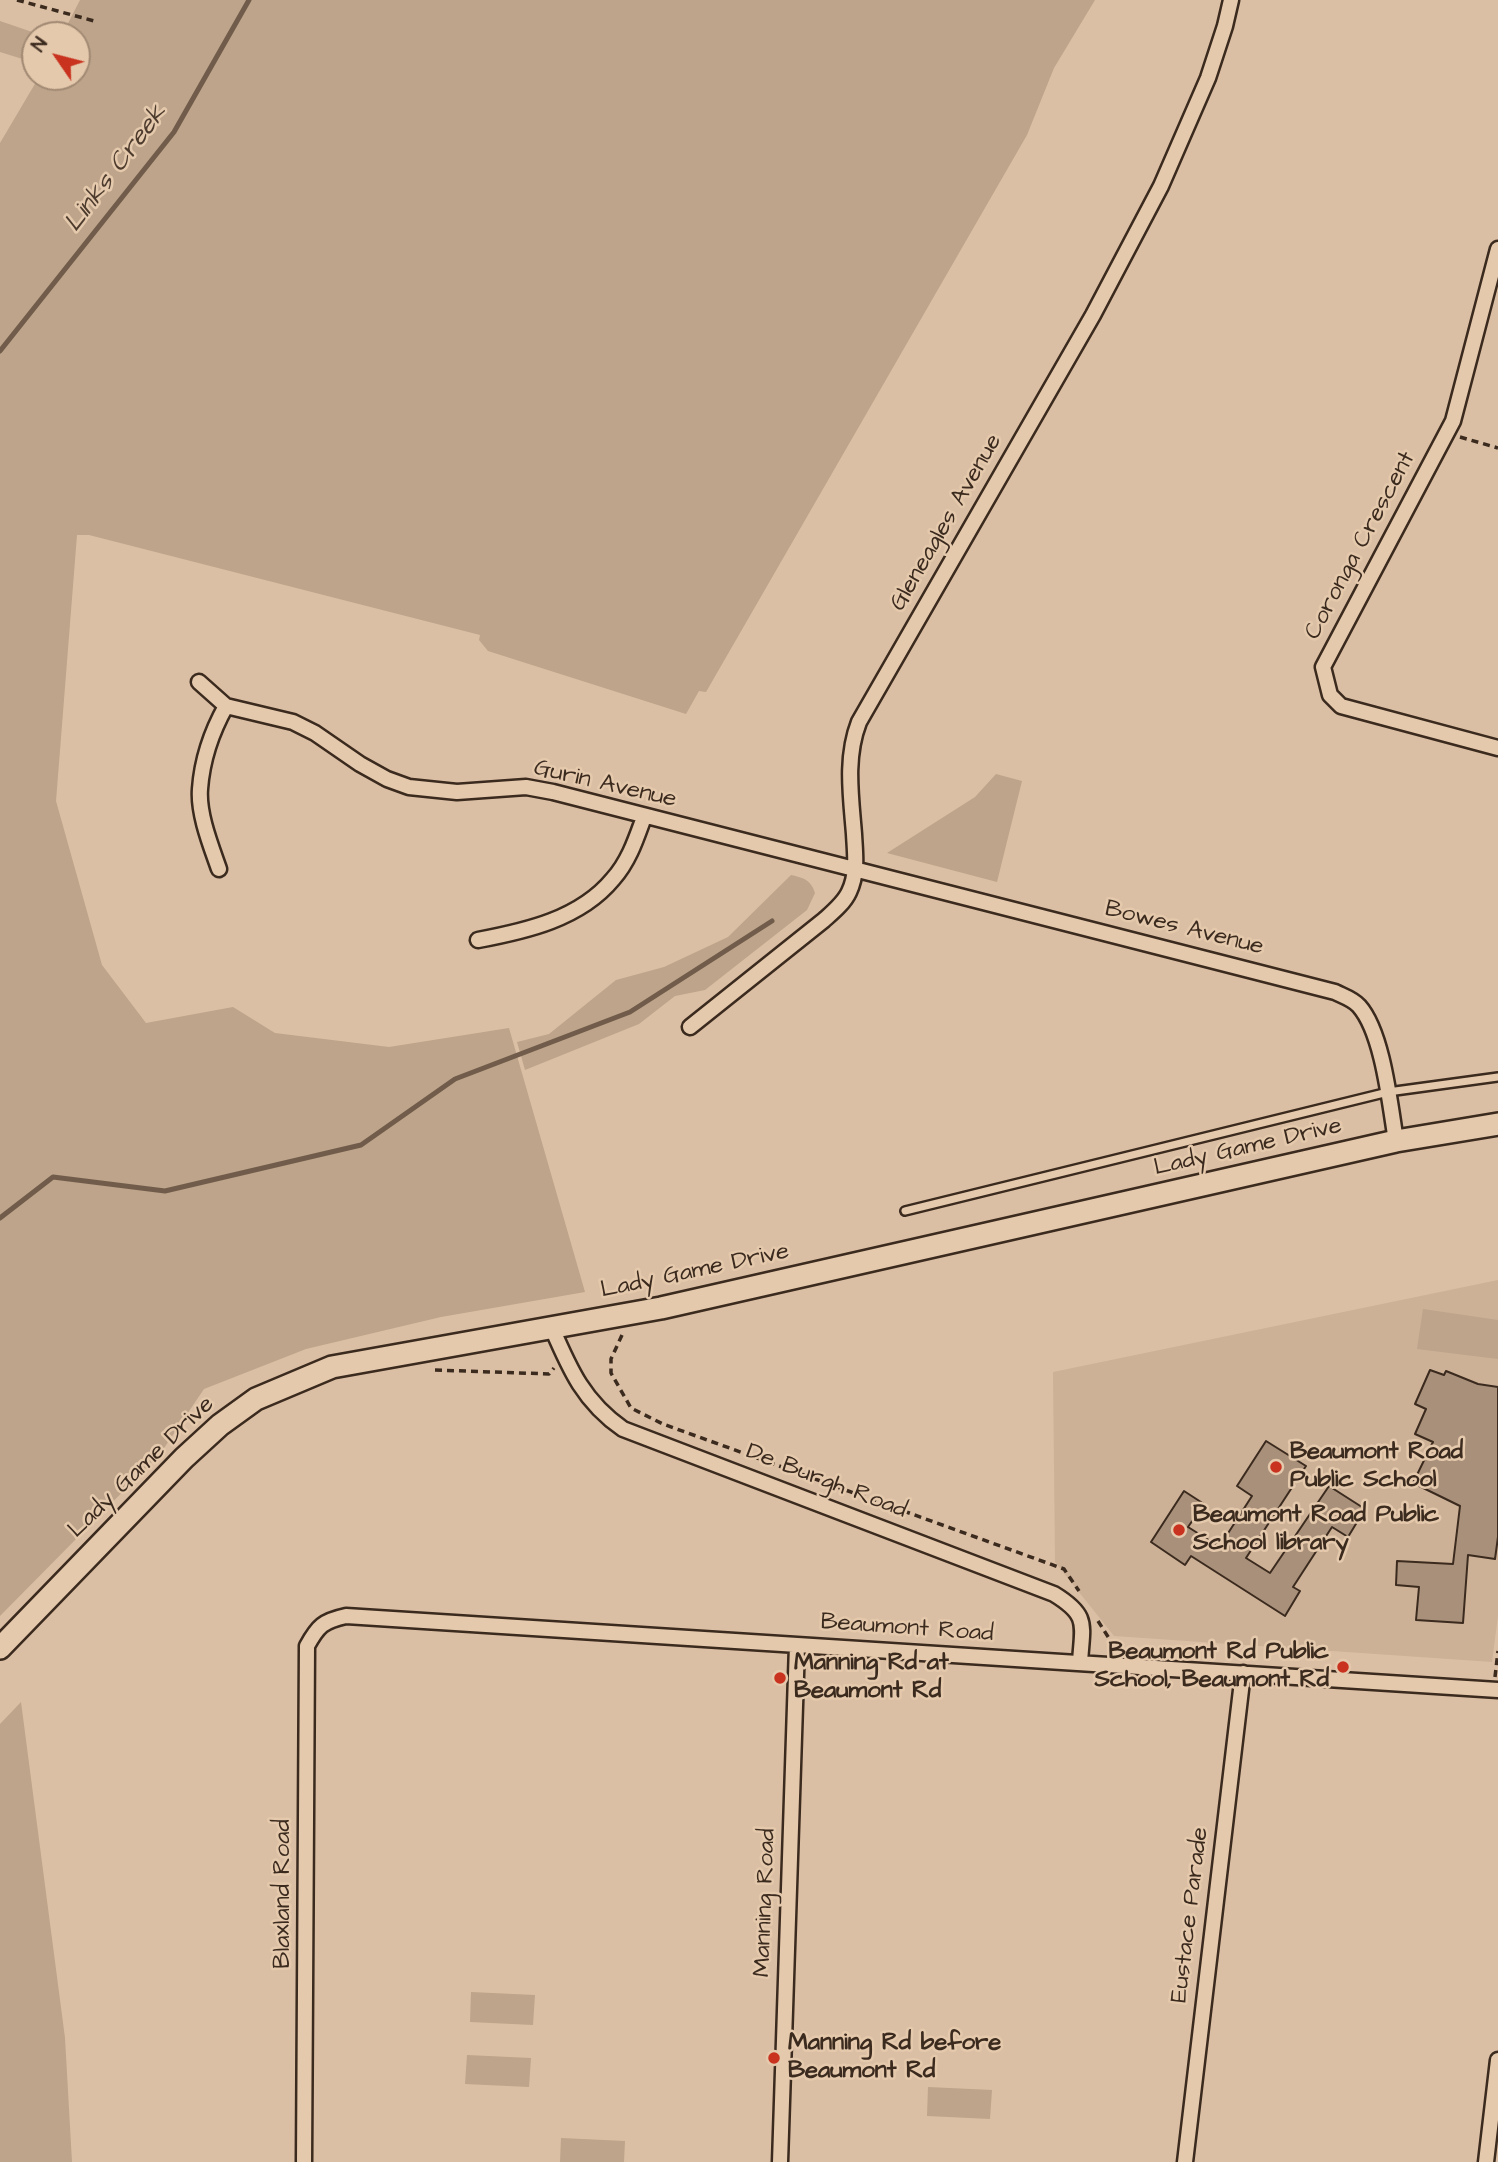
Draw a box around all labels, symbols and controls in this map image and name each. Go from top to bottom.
north arrow [21,21,91,91]
text: N [26,32,54,57]
water label: Links Creek [59,99,175,239]
street label: Gleneagles Avenue [885,429,1009,617]
street label: Coronga Crescent [1299,447,1423,645]
street label: Gurin Avenue [531,755,679,815]
street label: Bowes Avenue [1102,895,1266,963]
street label: Lady Game Drive [1151,1112,1345,1184]
street label: Lady Game Drive [598,1238,792,1306]
street label: Lady Game Drive [63,1391,221,1545]
street label: De Burgh Road [742,1438,910,1526]
place label: Beaumont Road Public School [1290,1439,1463,1495]
marker: Beaumont Road Public School [1268,1459,1284,1475]
place label: Beaumont Road Public School library [1193,1502,1439,1558]
marker: Beaumont Road Public School library [1171,1522,1187,1538]
street label: Beaumont Road [820,1609,994,1649]
place label: Beaumont Rd Public School, Beaumont Rd [1095,1639,1329,1695]
place label: Manning Rd at Beaumont Rd [794,1650,949,1706]
marker: Beaumont Rd Public School, Beaumont Rd [1335,1659,1351,1675]
marker: Manning Rd at Beaumont Rd [772,1670,788,1686]
street label: Blaxland Road [270,1819,298,1969]
street label: Eustace Parade [1166,1826,1216,2004]
street label: Manning Road [749,1828,783,1978]
place label: Manning Rd before Beaumont Rd [788,2030,1001,2086]
marker: Manning Rd before Beaumont Rd [766,2050,782,2066]

